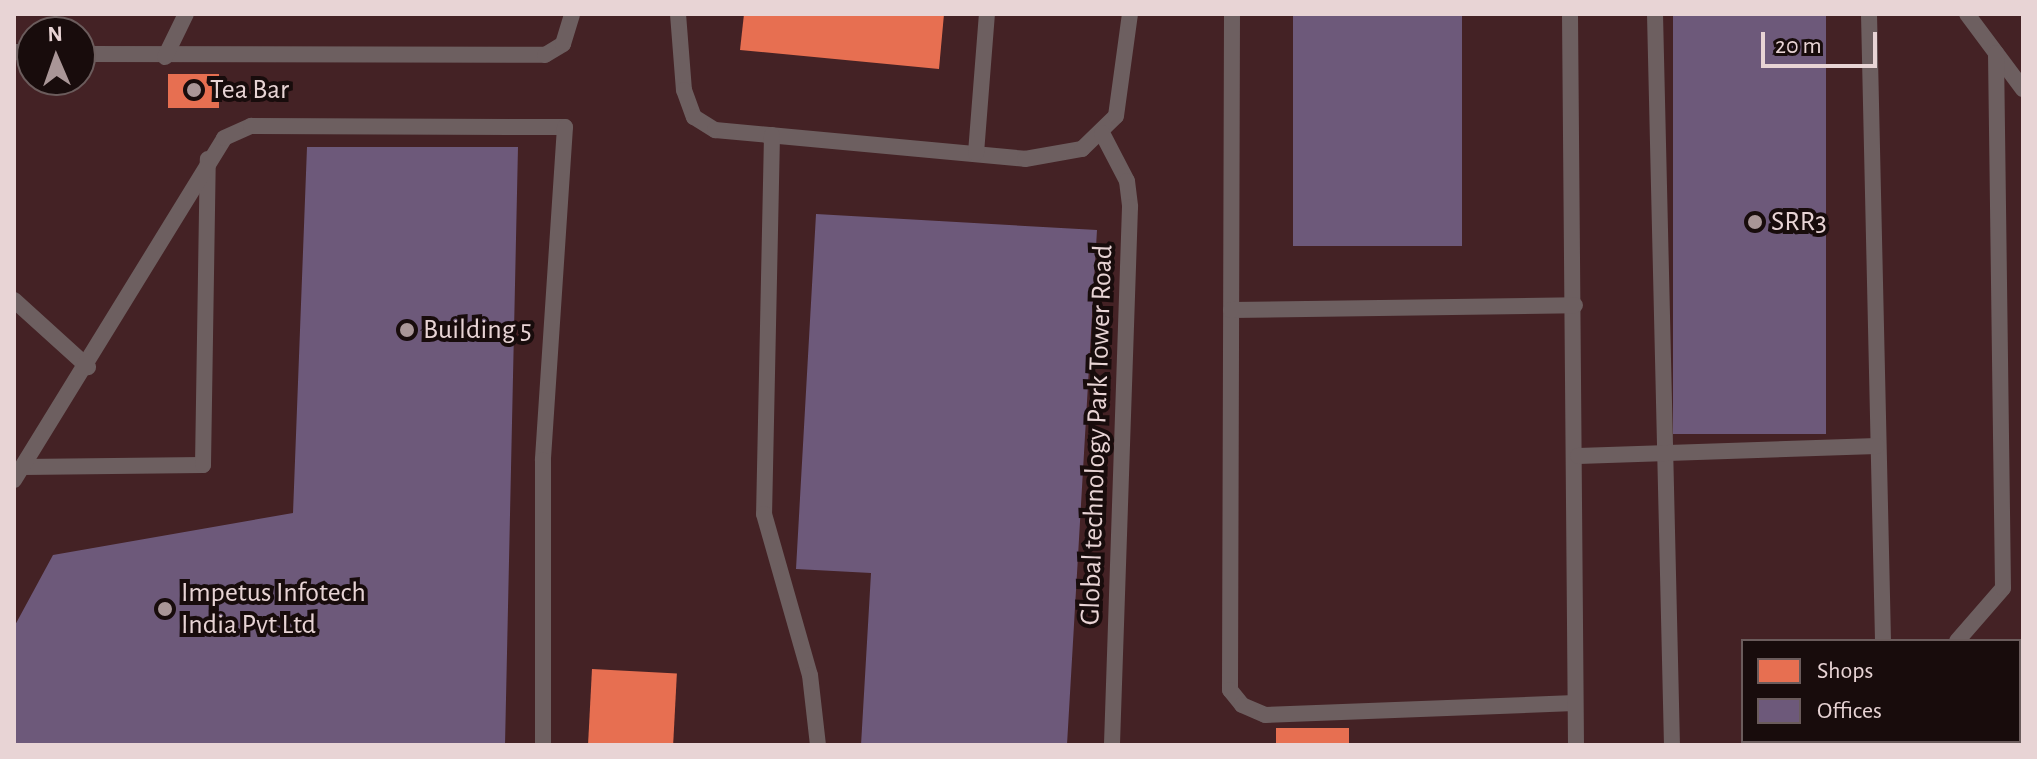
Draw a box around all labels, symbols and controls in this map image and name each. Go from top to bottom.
north arrow [16,16,96,96]
scale bar [1765,16,1881,66]
text: N [47,23,63,45]
text: 20 m [1775,34,1822,58]
place label: Tea Bar [210,73,289,107]
marker: Tea Bar [185,81,203,99]
place label: SRR3 [1771,205,1827,239]
marker: SRR3 [1746,213,1764,231]
street label: Global technology Park Tower Road [1074,244,1120,626]
place label: Building 5 [423,313,532,347]
marker: Building 5 [398,321,416,339]
place label: Impetus Infotech India Pvt Ltd [181,576,366,642]
marker: Impetus Infotech India Pvt Ltd [156,600,174,618]
legend [1741,639,2021,743]
text: Shops [1817,659,1873,683]
text: Offices [1817,699,1882,723]

